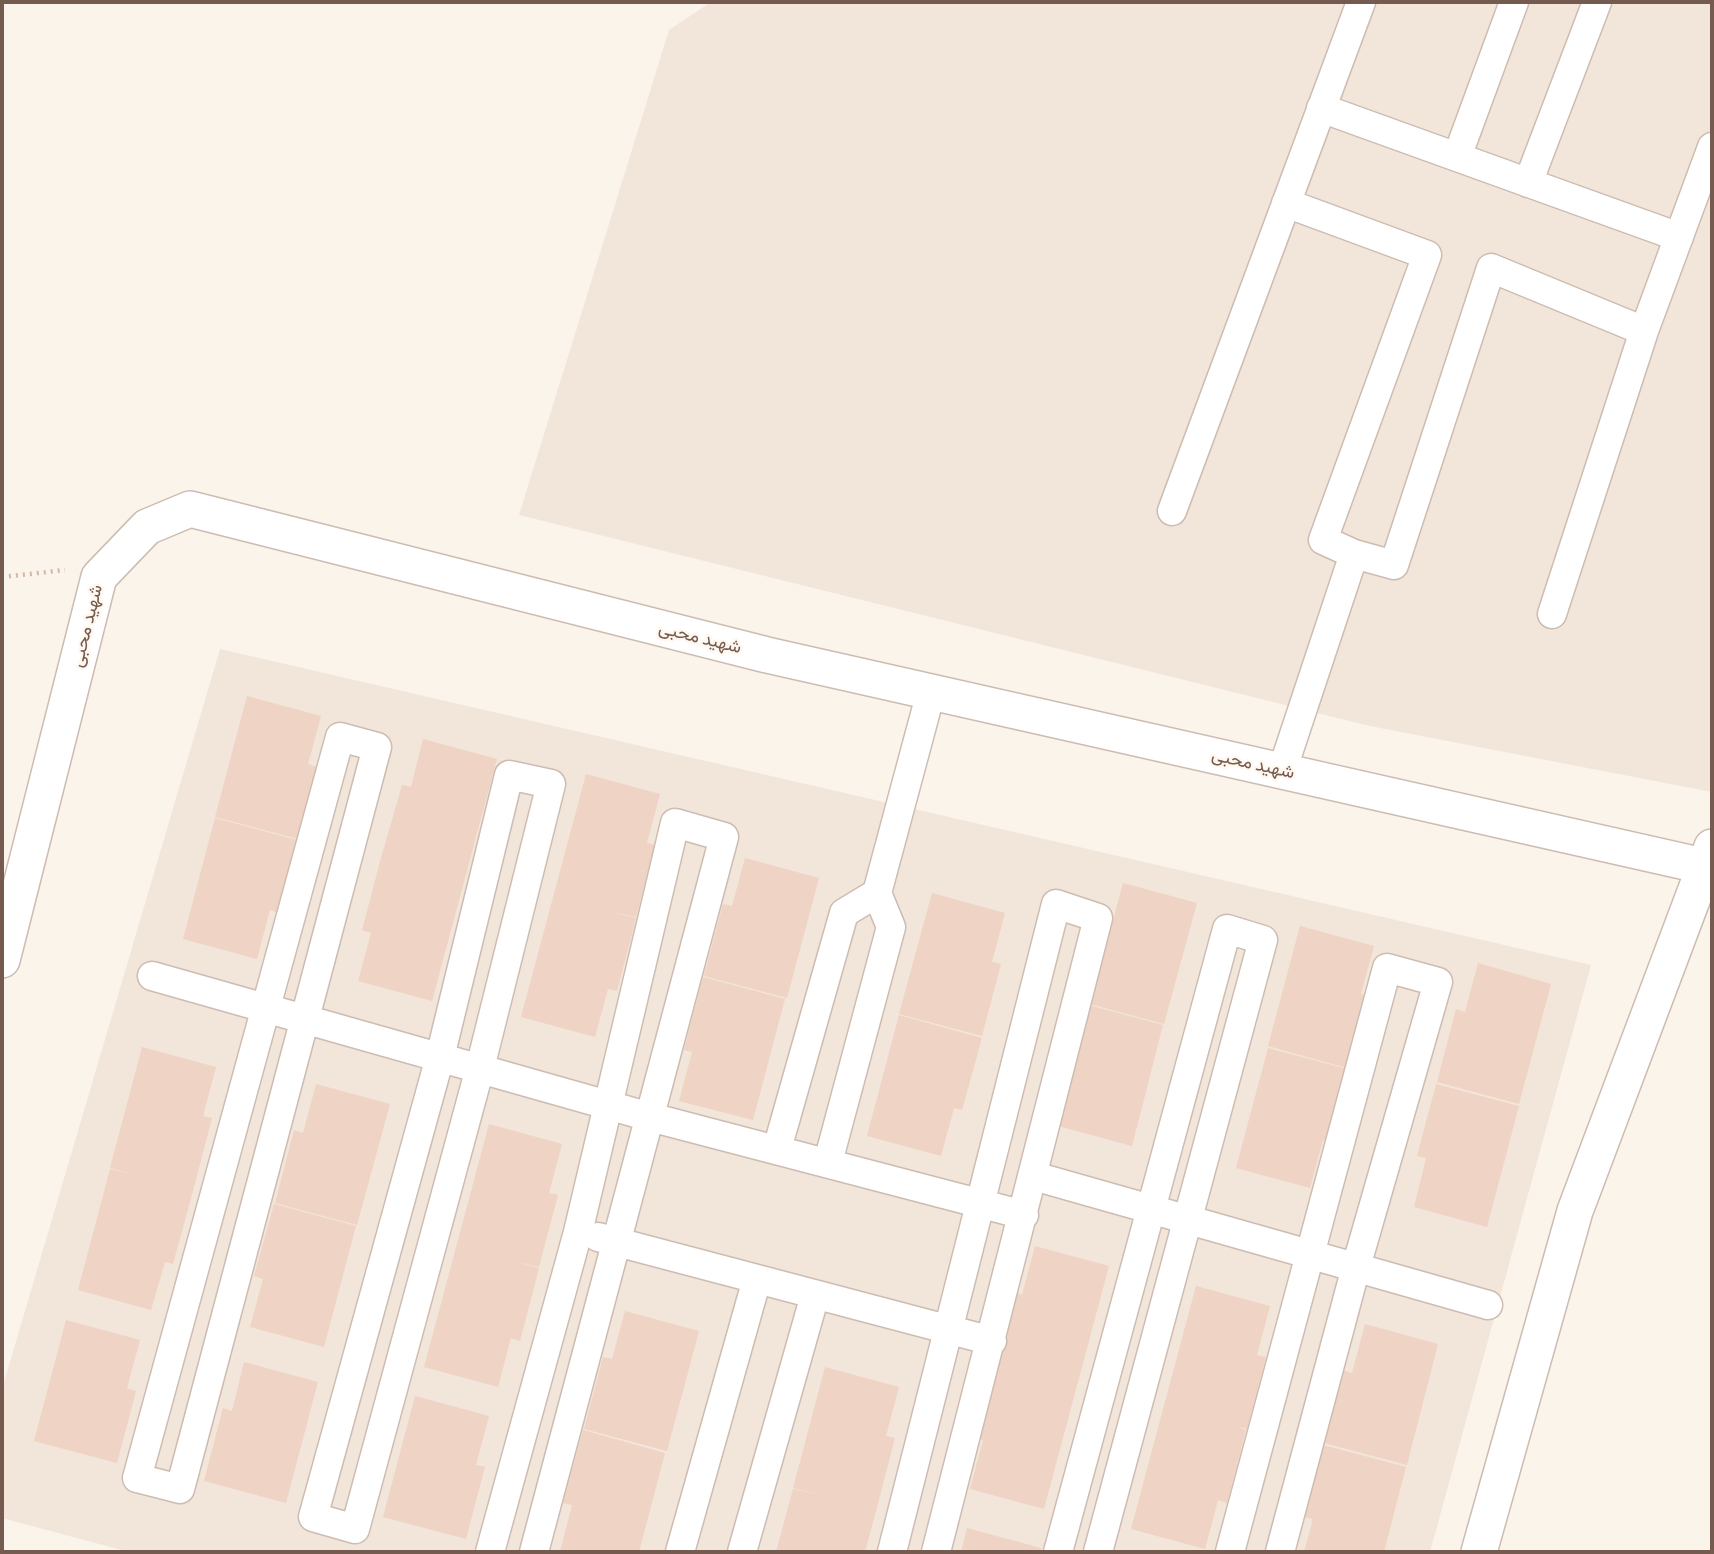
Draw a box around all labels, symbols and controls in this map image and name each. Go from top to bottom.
street label: شهید محبی [66,582,108,670]
street label: شهید محبی [656,617,744,659]
street label: شهید محبی [1209,744,1297,784]

